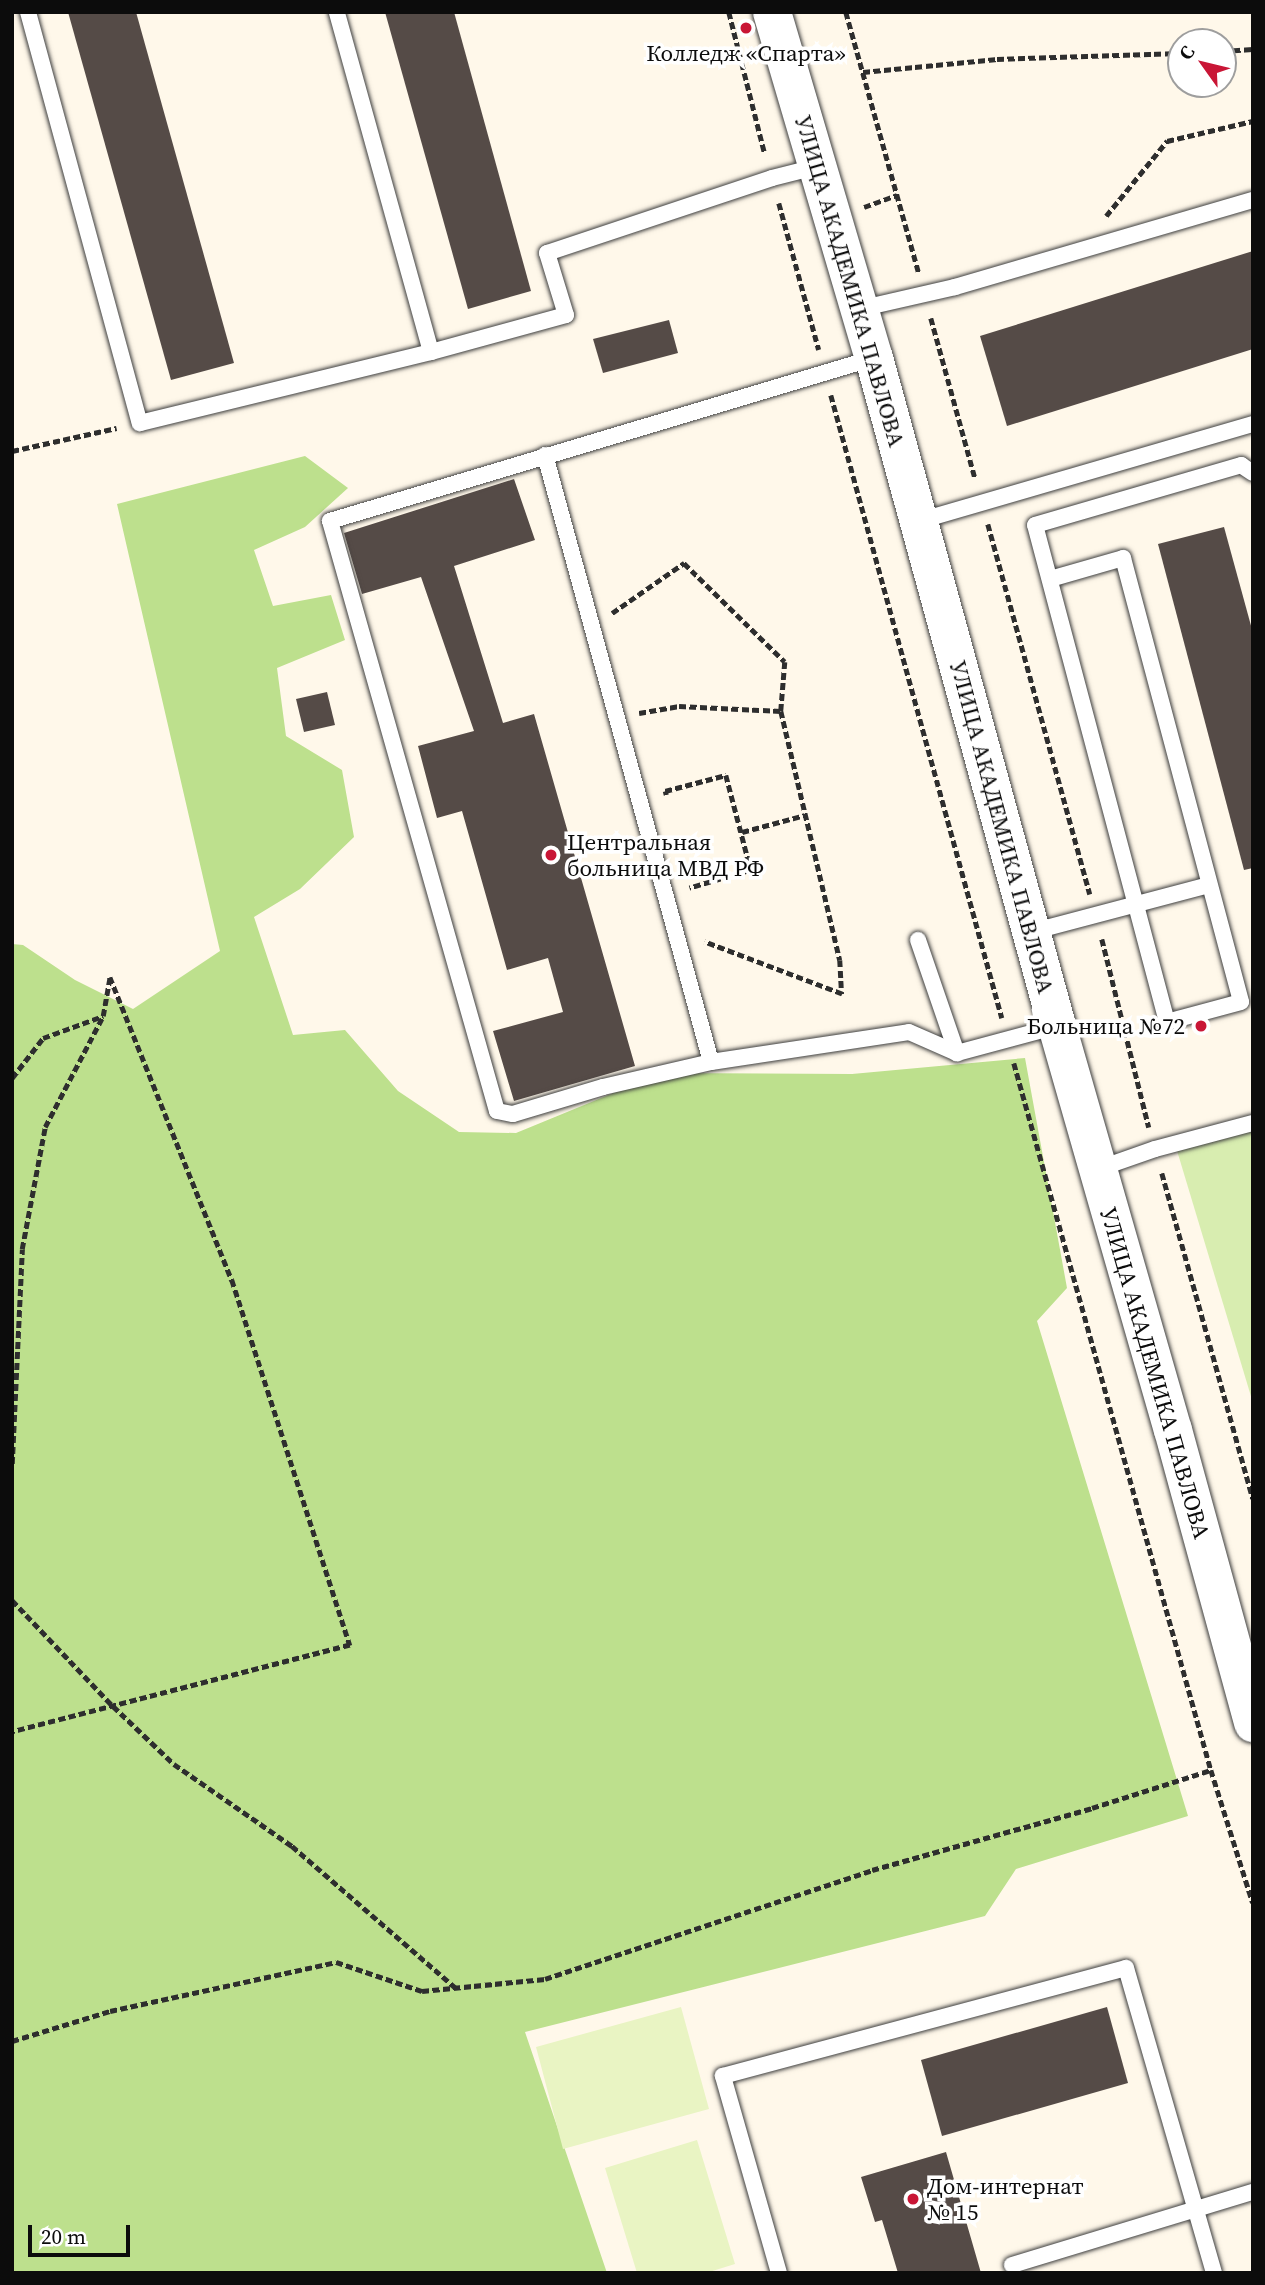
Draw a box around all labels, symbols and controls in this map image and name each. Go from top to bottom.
marker: Колледж «Спарта» [738,20,754,36]
north arrow [1167,28,1237,98]
place label: Колледж «Спарта» [646,39,846,67]
text: С [1172,40,1200,65]
street label: УЛИЦА АКАДЕМИКА ПАВЛОВА [789,112,911,450]
street label: УЛИЦА АКАДЕМИКА ПАВЛОВА [944,658,1060,996]
place label: Центральная больница МВД РФ [567,828,764,882]
marker: Центральная больница МВД РФ [541,845,561,865]
place label: Больница №72 [1027,1012,1185,1040]
marker: Больница №72 [1191,1016,1211,1036]
street label: УЛИЦА АКАДЕМИКА ПАВЛОВА [1094,1204,1216,1542]
place label: Дом-интернат № 15 [927,2172,1084,2226]
marker: Дом-интернат № 15 [905,2191,921,2207]
scale bar [32,2212,133,2256]
text: 20 m [41,2222,86,2251]

